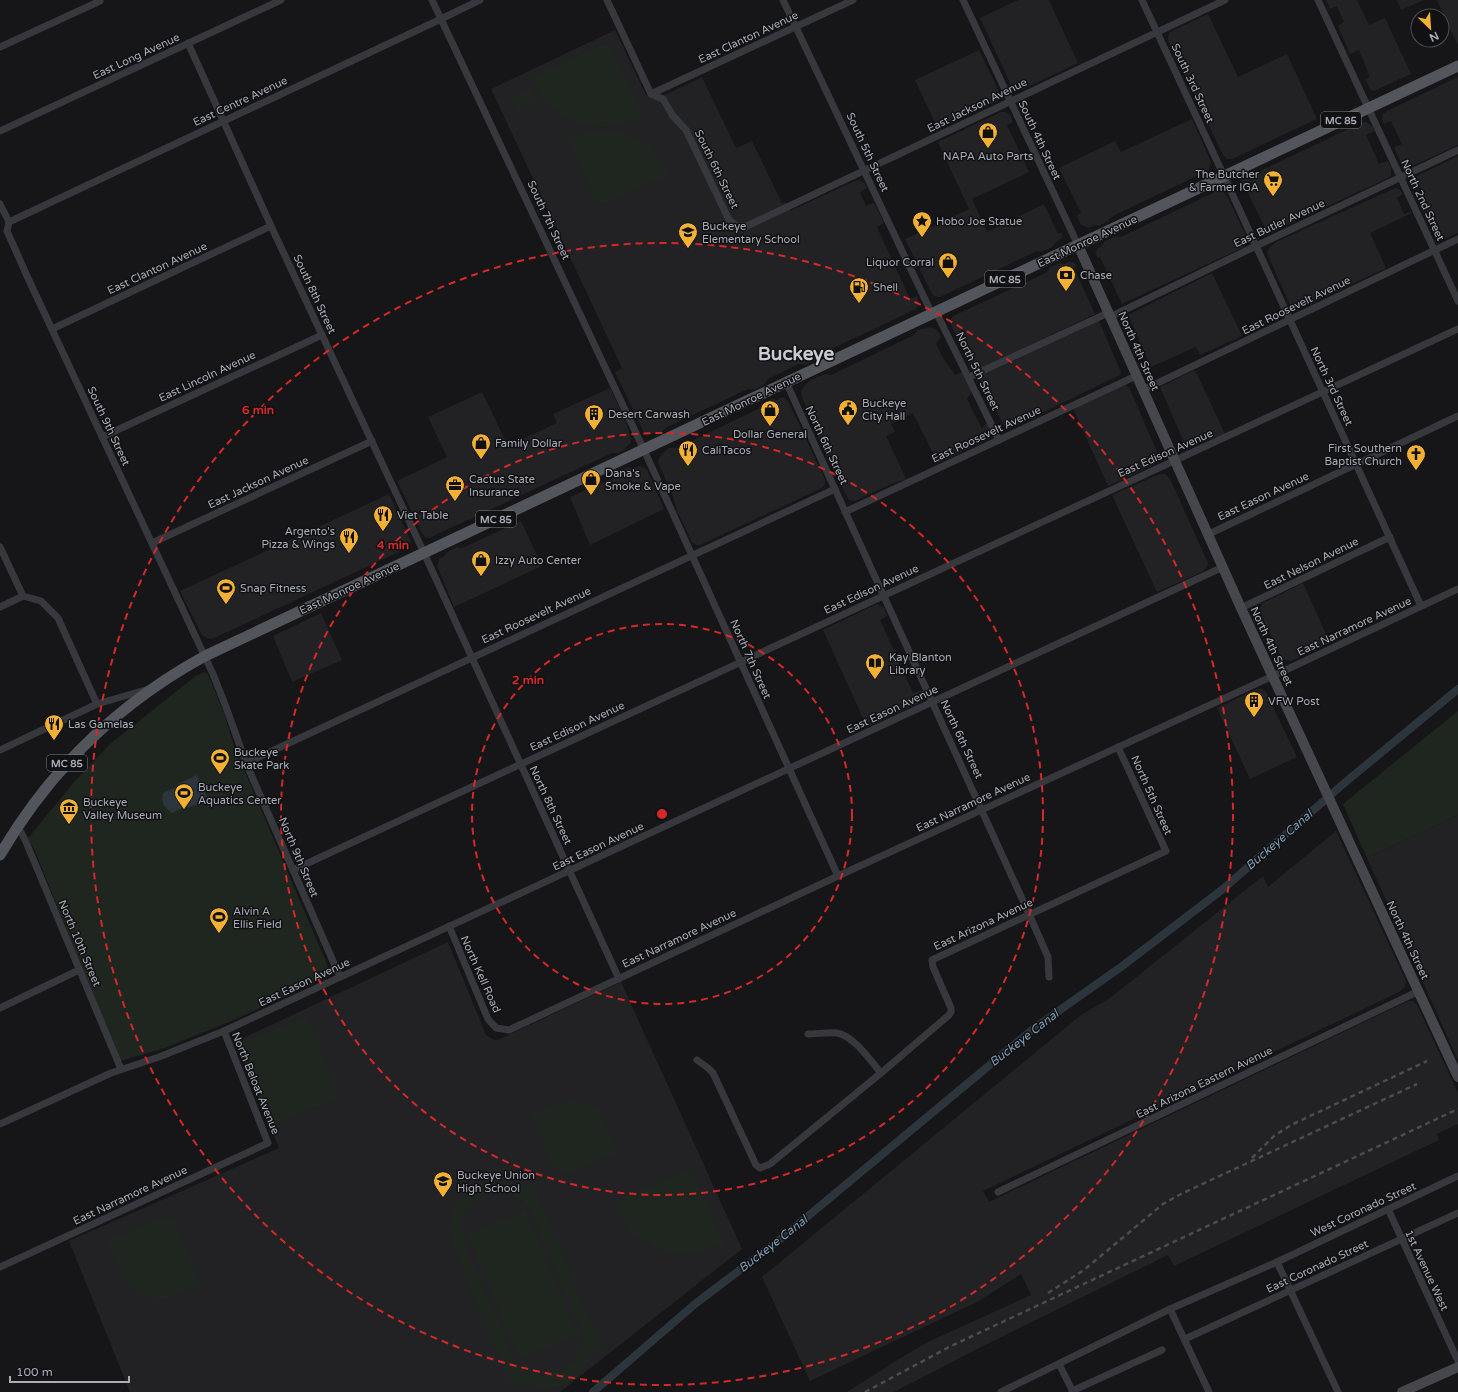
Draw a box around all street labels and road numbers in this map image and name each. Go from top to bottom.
street label: East Clanton Avenue [696,9,800,66]
street label: East Long Avenue [91,31,182,82]
street label: South 3rd Street [1168,41,1217,125]
street label: East Centre Avenue [191,74,289,129]
street label: East Jackson Avenue [925,76,1029,135]
street label: South 4th Street [1015,98,1064,182]
street label: South 5th Street [843,110,892,194]
road number: MC 85 [1321,112,1361,128]
street label: South 6th Street [692,128,741,211]
street label: North 2nd Street [1398,158,1447,243]
street label: South 7th Street [524,178,573,262]
street label: East Butler Avenue [1231,197,1327,250]
street label: East Monroe Avenue [1035,213,1139,270]
street label: East Clanton Avenue [105,240,209,297]
street label: South 8th Street [290,252,339,336]
road number: MC 85 [985,271,1025,287]
street label: East Roosevelt Avenue [1240,273,1353,337]
street label: North 4th Street [1115,310,1162,393]
street label: North 5th Street [953,330,1002,412]
street label: North 3rd Street [1308,345,1356,428]
street label: East Lincoln Avenue [157,348,258,405]
street label: East Monroe Avenue [700,370,803,429]
street label: South 9th Street [84,384,133,468]
street label: East Roosevelt Avenue [929,403,1043,466]
street label: North 6th Street [803,404,850,487]
street label: East Edison Avenue [1116,427,1215,480]
street label: East Jackson Avenue [206,453,311,511]
street label: East Eason Avenue [1215,470,1311,523]
road number: MC 85 [476,511,516,527]
street label: East Nelson Avenue [1262,535,1361,592]
street label: East Monroe Avenue [297,560,401,617]
street label: East Edison Avenue [822,562,921,617]
street label: East Roosevelt Avenue [479,584,593,647]
street label: East Narramore Avenue [1295,594,1413,659]
street label: North 4th Street [1248,605,1295,688]
street label: North 7th Street [727,618,774,701]
street label: East Eason Avenue [844,683,940,736]
street label: North 6th Street [938,698,985,781]
street label: East Edison Avenue [528,699,627,754]
street label: North 5th Street [1128,754,1175,837]
road number: MC 85 [47,755,87,771]
street label: North 8th Street [527,764,574,847]
street label: East Narramore Avenue [914,770,1032,835]
street label: North 9th Street [276,815,321,899]
street label: East Eason Avenue [550,820,646,873]
street label: East Arizona Avenue [932,896,1035,953]
street label: North 10th Street [56,898,104,988]
street label: North 4th Street [1384,899,1431,982]
street label: East Narramore Avenue [620,906,738,971]
street label: North Kell Road [458,934,503,1015]
street label: East Eason Avenue [256,956,352,1009]
street label: North Beloat Avenue [229,1030,282,1136]
street label: East Arizona Eastern Avenue [1134,1044,1275,1121]
street label: East Narramore Avenue [71,1163,189,1228]
street label: West Coronado Street [1308,1179,1418,1240]
street label: 1st Avenue West [1402,1228,1451,1313]
street label: East Coronado Street [1264,1237,1370,1296]

